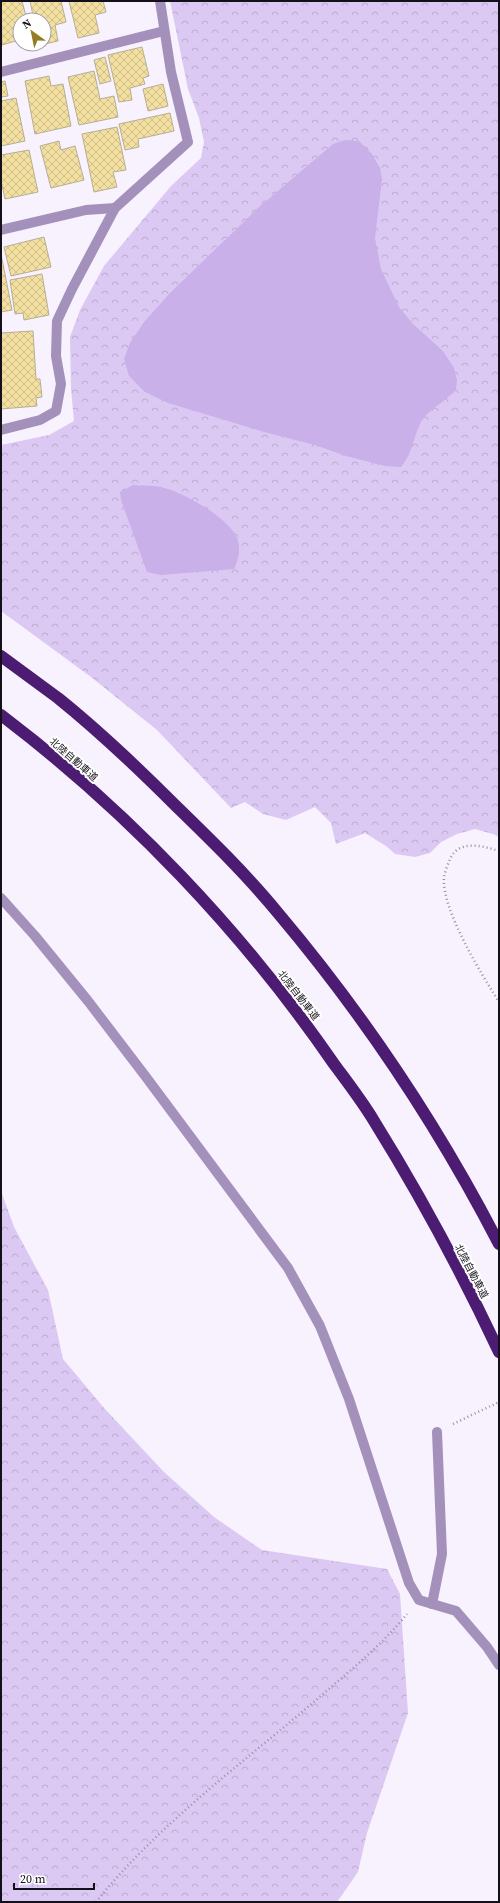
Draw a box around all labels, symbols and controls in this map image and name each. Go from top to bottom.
north arrow [12,12,52,52]
text: N [19,16,34,33]
street label: 北陸自動車道 [47,735,101,784]
street label: 北陸自動車道 [275,968,322,1023]
street label: 北陸自動車道 [452,1242,491,1301]
scale bar [14,1865,94,1891]
text: 20 m [20,1871,46,1887]

